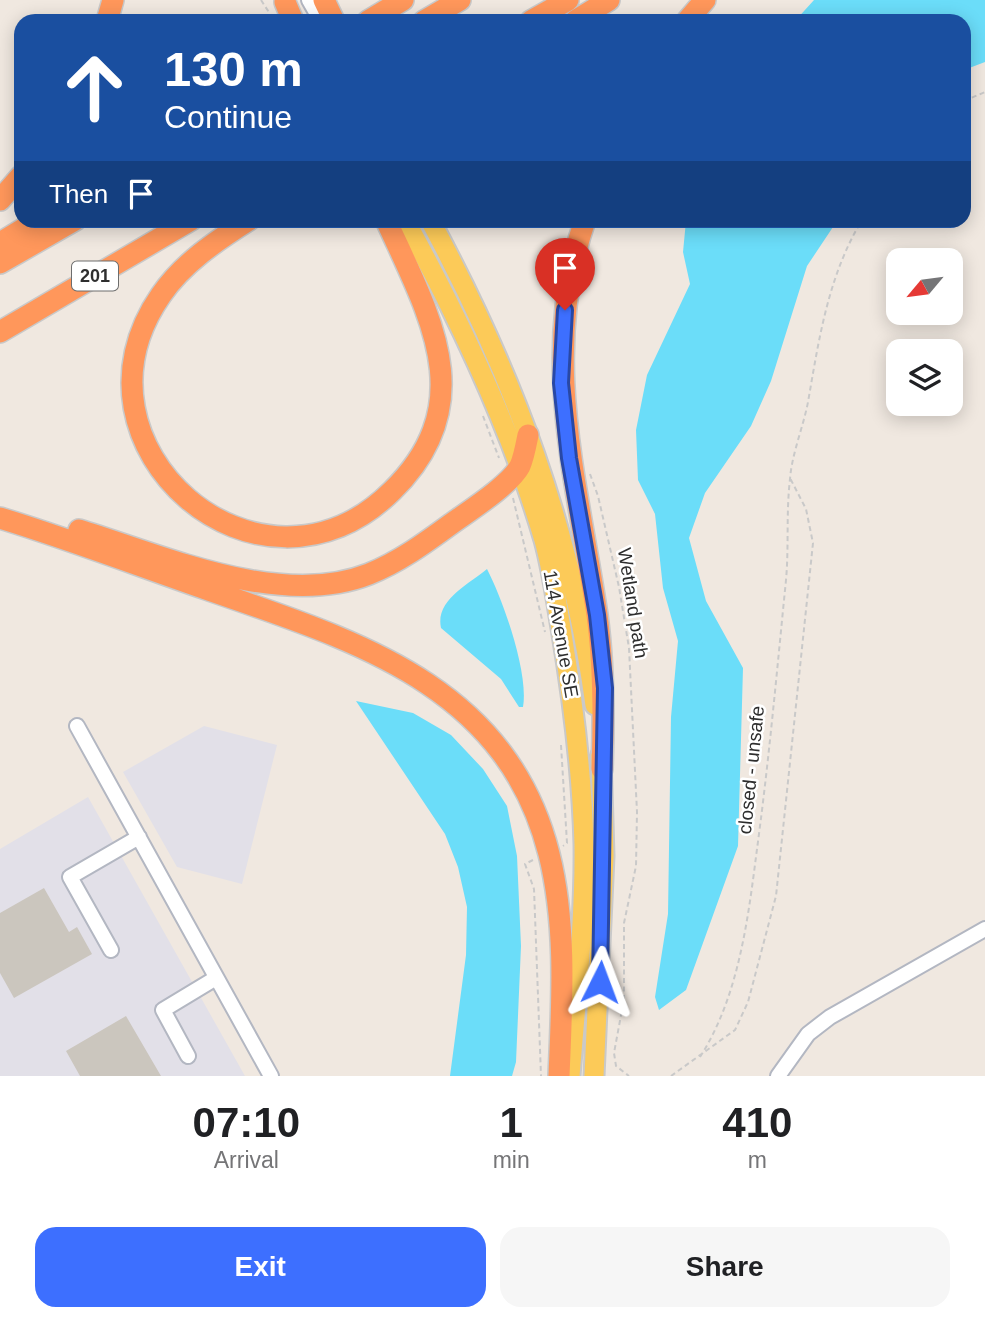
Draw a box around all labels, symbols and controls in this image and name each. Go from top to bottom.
icon: ahead [49,42,140,133]
text: 130 m [164,42,303,96]
text: Continue [164,99,292,135]
icon: arrive [122,175,160,213]
text: Then [49,179,108,209]
pin [535,238,595,310]
north arrow [886,248,962,326]
map controls [886,248,963,416]
icon: arrive [546,249,584,287]
road number: 201 [72,262,118,290]
button: layers [886,339,963,416]
street label: Wetland path [614,546,652,660]
street label: 114 Avenue SE [539,569,583,699]
street label: closed - unsafe [734,705,768,835]
position arrow [563,945,637,1019]
text: 07:10 [193,1099,300,1146]
text: 1 [499,1099,523,1146]
text: 410 [722,1099,792,1146]
text: Arrival [214,1147,279,1173]
text: min [493,1147,530,1173]
text: m [748,1147,767,1173]
button: Exit [35,1227,486,1307]
button: Share [500,1227,950,1307]

